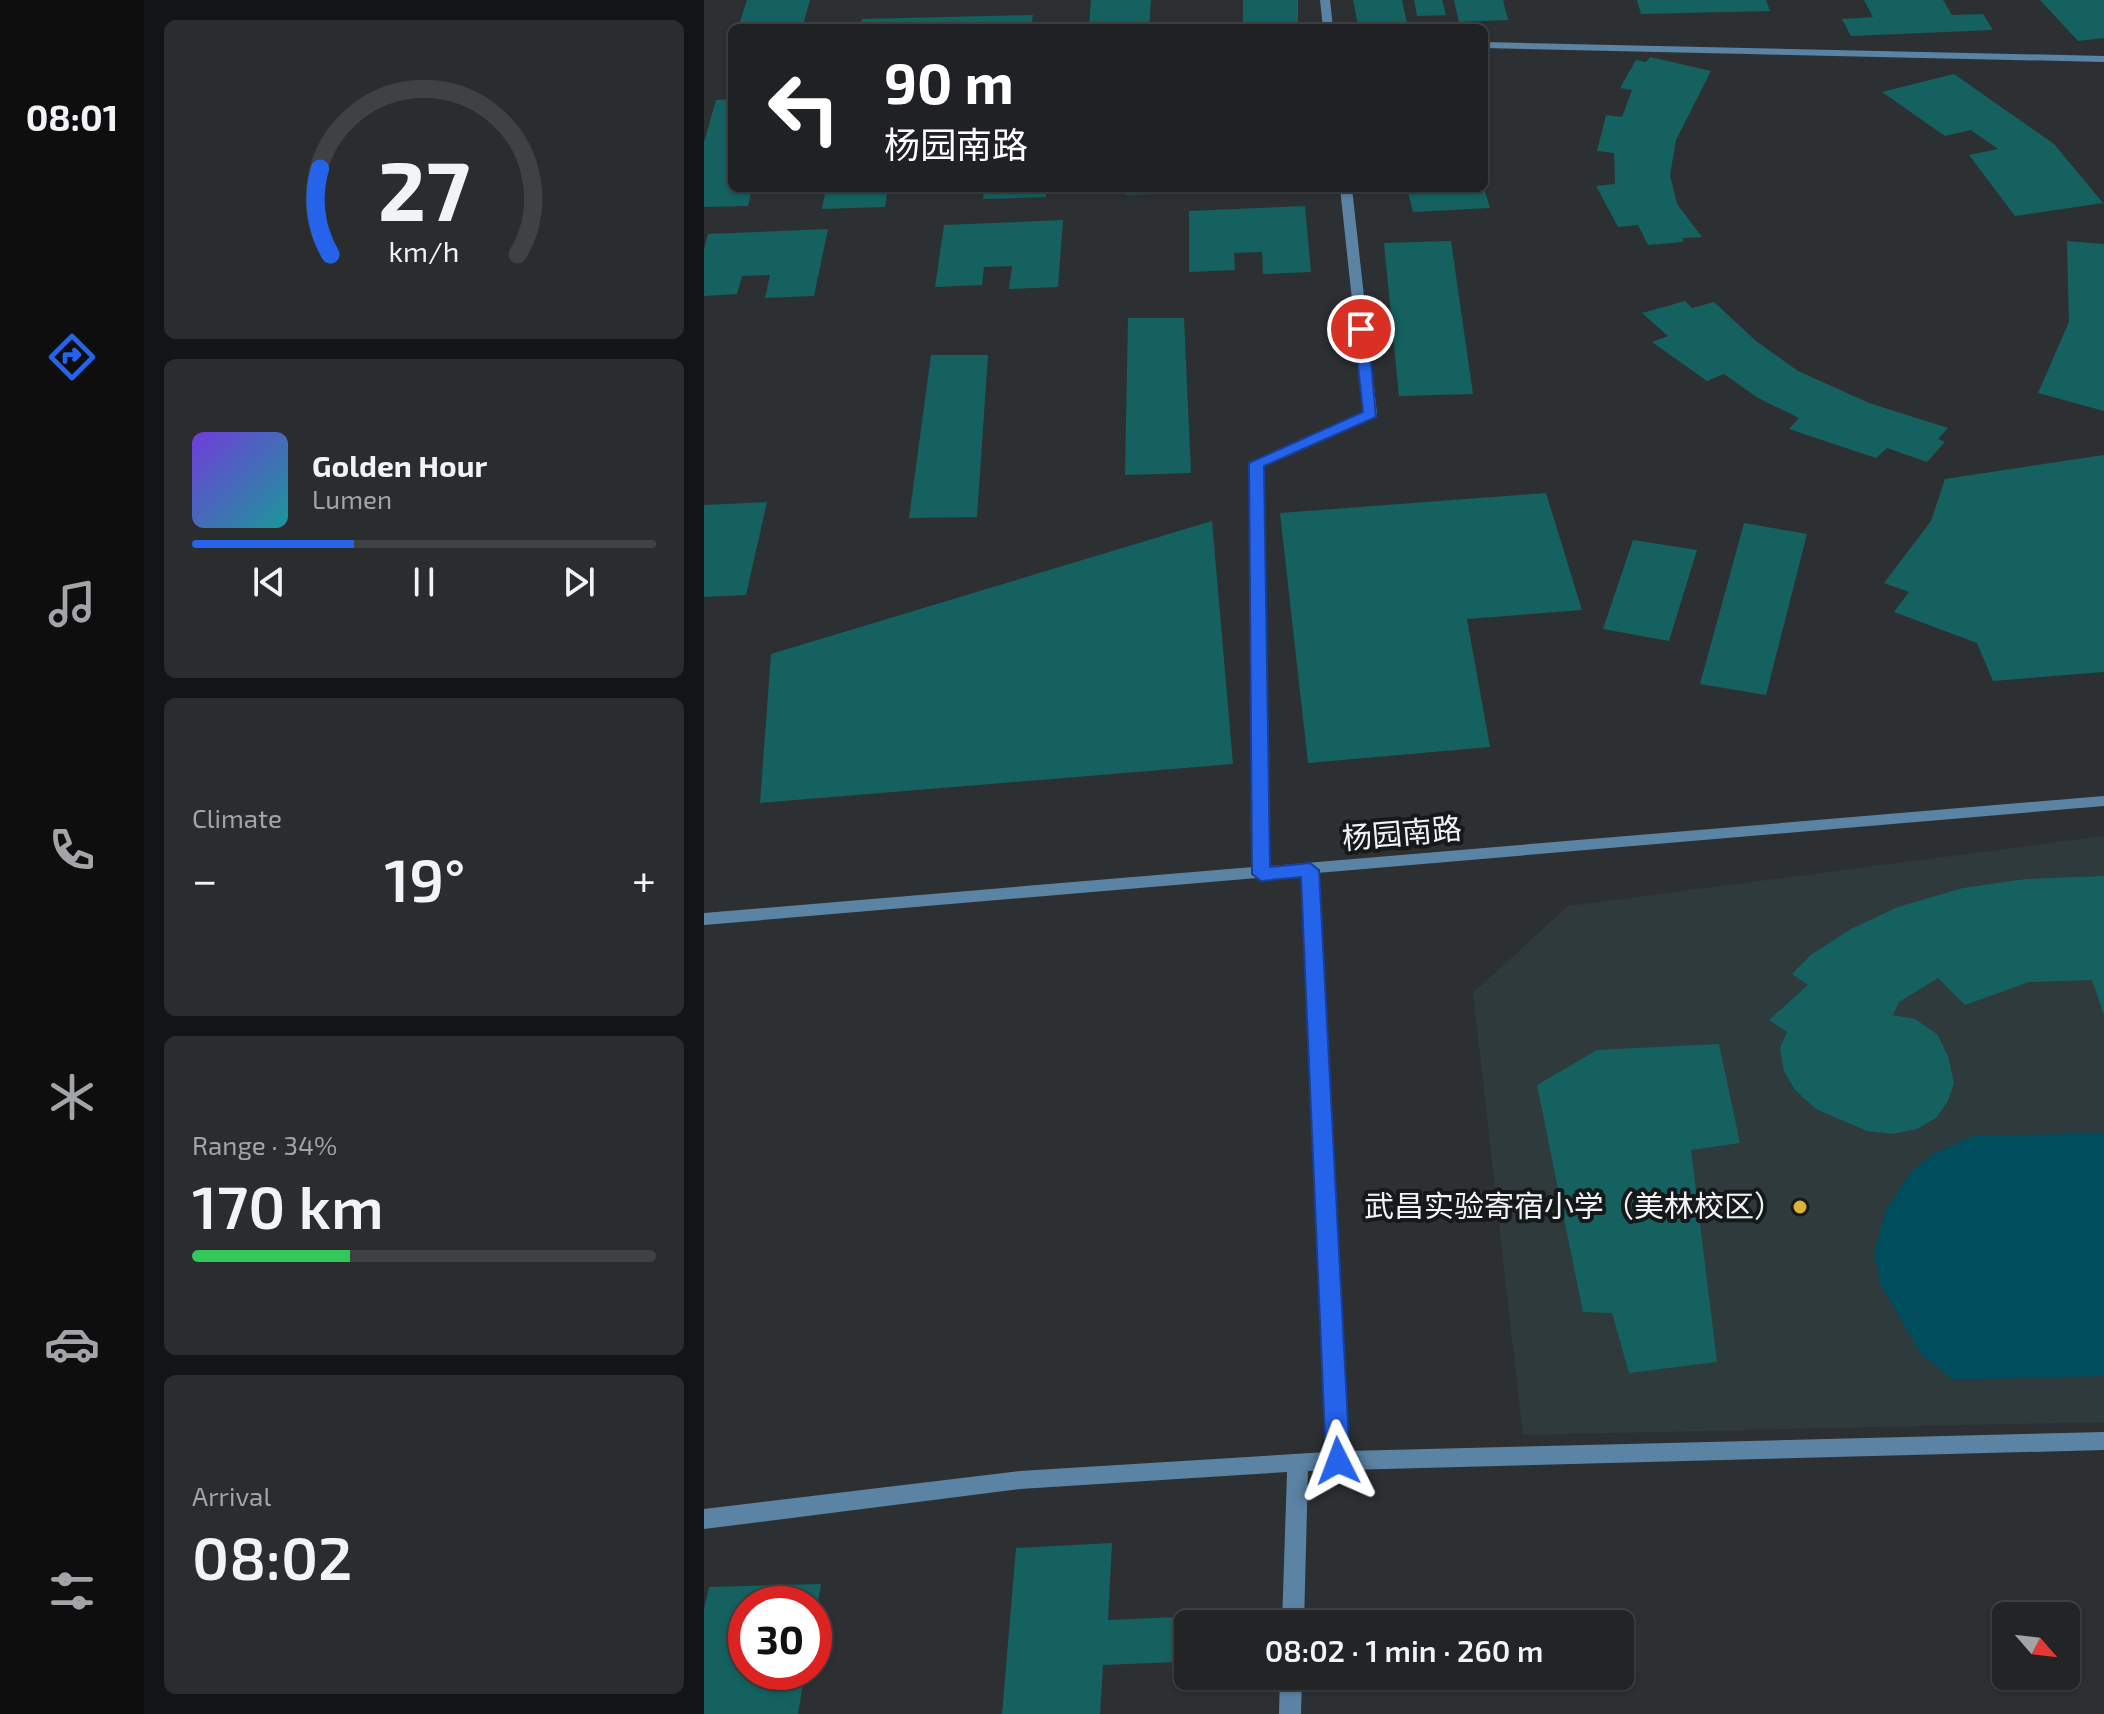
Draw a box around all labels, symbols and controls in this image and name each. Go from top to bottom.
text: 90 m [884,48,1014,115]
icon: left [752,56,856,160]
text: 08:01 [26,95,118,138]
text: 杨园南路 [884,122,1028,165]
text: 27 [378,138,470,238]
text: km/h [389,234,459,269]
pin [1327,295,1395,363]
icon: arrive [1339,307,1383,351]
icon: directions [44,329,100,385]
text: Golden Hour [312,447,487,483]
text: Lumen [312,483,392,514]
icon: previous [247,560,291,604]
icon: pause [402,560,446,604]
icon: next [557,560,601,604]
icon: music [44,576,100,632]
text: Climate [192,802,282,833]
street label: 杨园南路 [1340,809,1463,855]
icon: phone [44,822,100,878]
text: 19° [384,842,465,914]
text: − [192,852,218,905]
text: + [632,852,656,905]
icon: climate [44,1069,100,1125]
text: Range · 34% [192,1129,337,1160]
text: 170 km [192,1169,384,1241]
place label: 武昌实验寄宿小学（美林校区） [1364,1187,1784,1223]
marker: 武昌实验寄宿小学（美林校区） [1791,1198,1809,1216]
icon: car [44,1316,100,1372]
position arrow [1296,1419,1380,1503]
text: Arrival [192,1480,271,1511]
text: 08:02 [192,1520,353,1592]
icon: filters [44,1563,100,1619]
speed limit sign: 30 [728,1586,832,1690]
north arrow [1992,1602,2080,1690]
map controls [1992,1602,2080,1690]
text: 08:02 · 1 min · 260 m [1265,1632,1543,1668]

